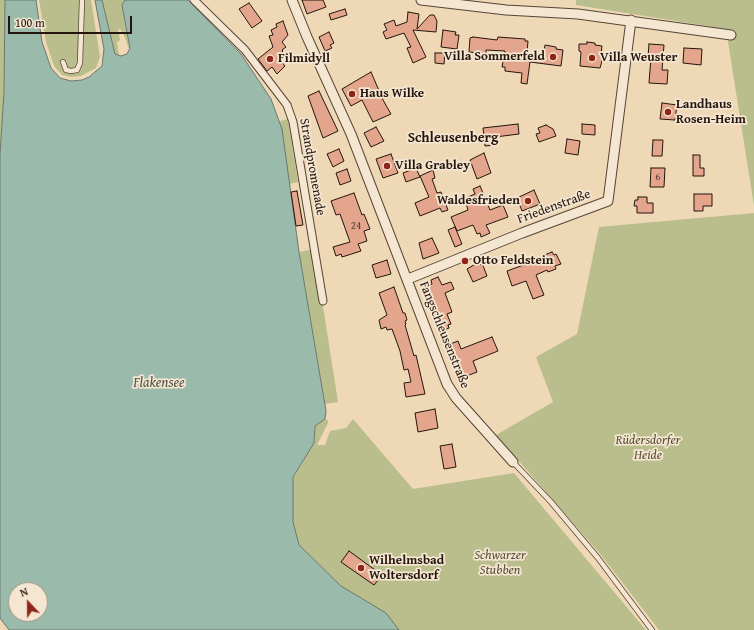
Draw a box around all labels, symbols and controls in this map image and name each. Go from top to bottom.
scale bar [10,8,134,34]
text: 100 m [15,14,45,31]
place label: Villa Sommerfeld [444,49,545,65]
place label: Villa Weuster [600,50,678,66]
place label: Filmidyll [278,51,330,67]
marker: Villa Sommerfeld [548,52,558,62]
marker: Villa Weuster [587,53,597,63]
marker: Filmidyll [265,54,275,64]
place label: Haus Wilke [360,86,424,102]
marker: Haus Wilke [347,89,357,99]
place label: Landhaus Rosen-Heim [676,97,746,128]
marker: Landhaus Rosen-Heim [663,107,673,117]
street label: Strandpromenade [296,117,328,217]
district label: Schleusenberg [408,130,498,146]
place label: Villa Grabley [395,158,470,174]
marker: Villa Grabley [382,161,392,171]
house number: 6 [655,170,661,184]
street label: Friedenstraße [515,187,593,227]
place label: Waldesfrieden [437,193,520,209]
marker: Waldesfrieden [523,196,533,206]
house number: 24 [351,219,361,233]
place label: Otto Feldstein [473,253,553,269]
marker: Otto Feldstein [460,256,470,266]
street label: Fangschleusenstraße [415,279,473,391]
water label: Flakensee [133,375,185,391]
park label: Rüdersdorfer Heide [615,433,681,464]
park label: Schwarzer Stubben [474,548,526,579]
place label: Wilhelmsbad Woltersdorf [369,553,444,584]
marker: Wilhelmsbad Woltersdorf [356,563,366,573]
north arrow [8,582,48,622]
text: N [17,583,30,601]

